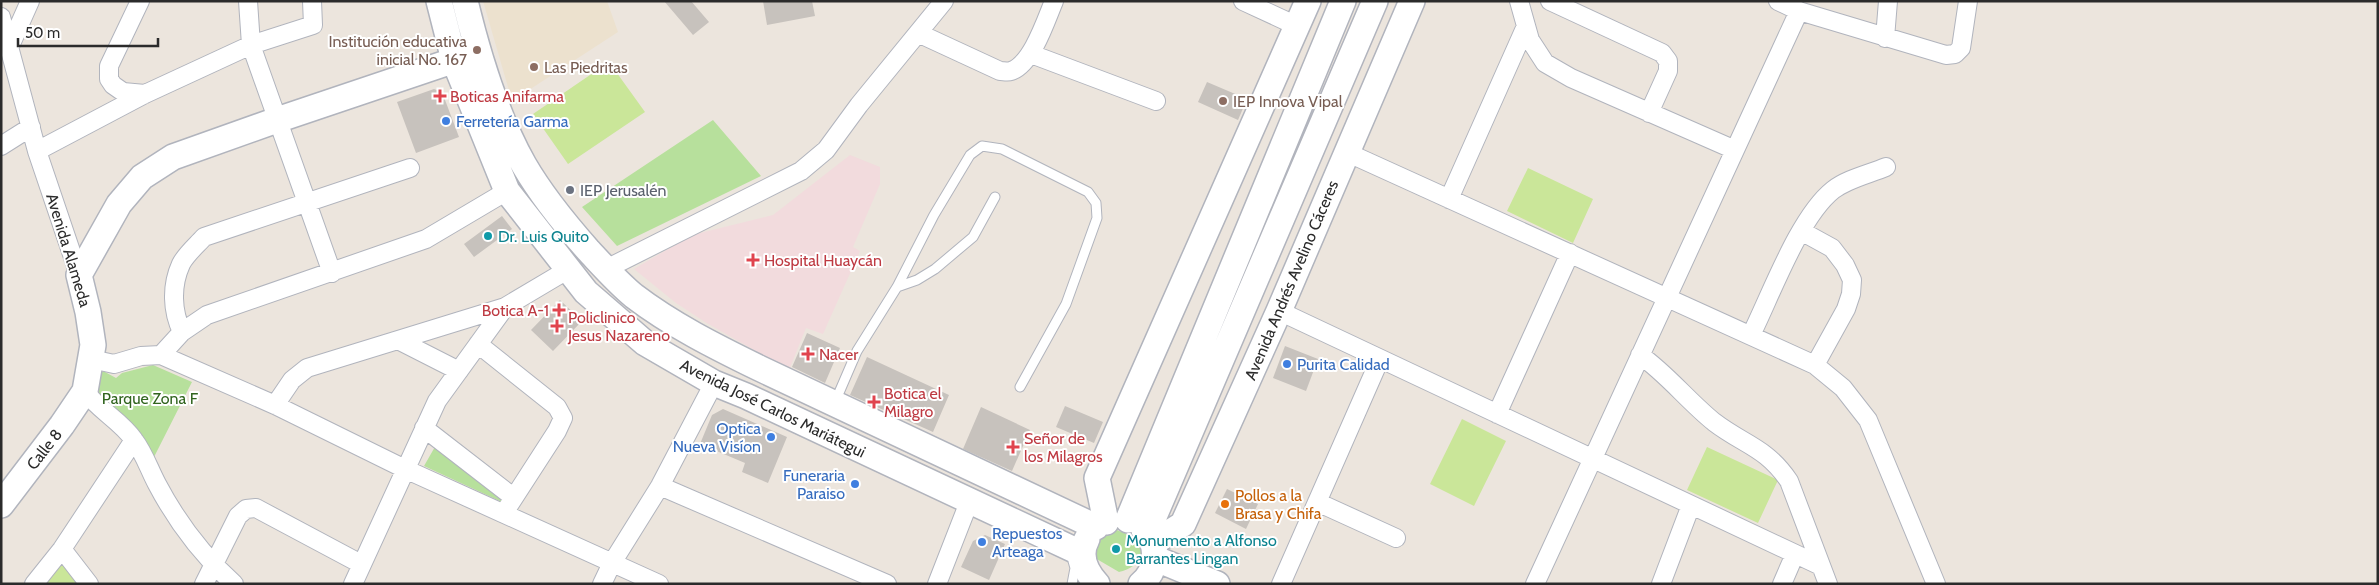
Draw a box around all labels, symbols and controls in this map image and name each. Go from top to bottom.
scale bar [18,15,158,47]
text: 50 m [25,24,60,42]
place label: Institución educativa inicial No. 167 [328,32,467,69]
marker: Institución educativa inicial No. 167 [471,44,483,56]
place label: Las Piedritas [544,58,628,77]
marker: Las Piedritas [528,61,540,73]
place label: Boticas Anifarma [450,87,564,106]
marker: Boticas Anifarma [434,90,446,102]
place label: IEP Innova Vipal [1233,92,1343,111]
marker: IEP Innova Vipal [1217,95,1229,107]
place label: Ferretería Garma [456,112,569,131]
marker: Ferretería Garma [440,115,452,127]
street label: Avenida Andrés Avelino Cáceres [1241,177,1342,383]
place label: IEP Jerusalén [580,181,666,200]
marker: IEP Jerusalén [564,184,576,196]
street label: Avenida Alameda [42,191,95,310]
place label: Dr. Luis Quito [498,227,589,246]
marker: Dr. Luis Quito [482,230,494,242]
place label: Hospital Huaycán [764,251,882,270]
marker: Hospital Huaycán [746,253,760,267]
place label: Botica A-1 [482,301,549,320]
marker: Botica A-1 [553,304,565,316]
place label: Policlinico Jesus Nazareno [567,308,670,345]
marker: Policlinico Jesus Nazareno [550,319,564,333]
place label: Nacer [819,345,859,364]
marker: Nacer [801,347,815,361]
street label: Avenida José Carlos Mariátegui [677,355,869,462]
place label: Purita Calidad [1297,355,1390,374]
marker: Purita Calidad [1281,358,1293,370]
place label: Botica el Milagro [884,384,942,421]
park label: Parque Zona F [102,389,199,408]
marker: Botica el Milagro [868,396,880,408]
place label: Optica Nueva Visíon [673,419,761,456]
street label: Calle 8 [23,425,66,473]
place label: Señor de los Milagros [1024,429,1103,466]
marker: Optica Nueva Visíon [765,431,777,443]
marker: Señor de los Milagros [1006,440,1020,454]
place label: Funeraria Paraiso [783,466,845,503]
marker: Funeraria Paraiso [849,478,861,490]
place label: Pollos a la Brasa y Chifa [1235,486,1322,523]
marker: Pollos a la Brasa y Chifa [1219,498,1231,510]
place label: Repuestos Arteaga [992,524,1063,561]
place label: Monumento a Alfonso Barrantes Lingan [1126,531,1277,568]
marker: Repuestos Arteaga [976,536,988,548]
marker: Monumento a Alfonso Barrantes Lingan [1110,543,1122,555]

